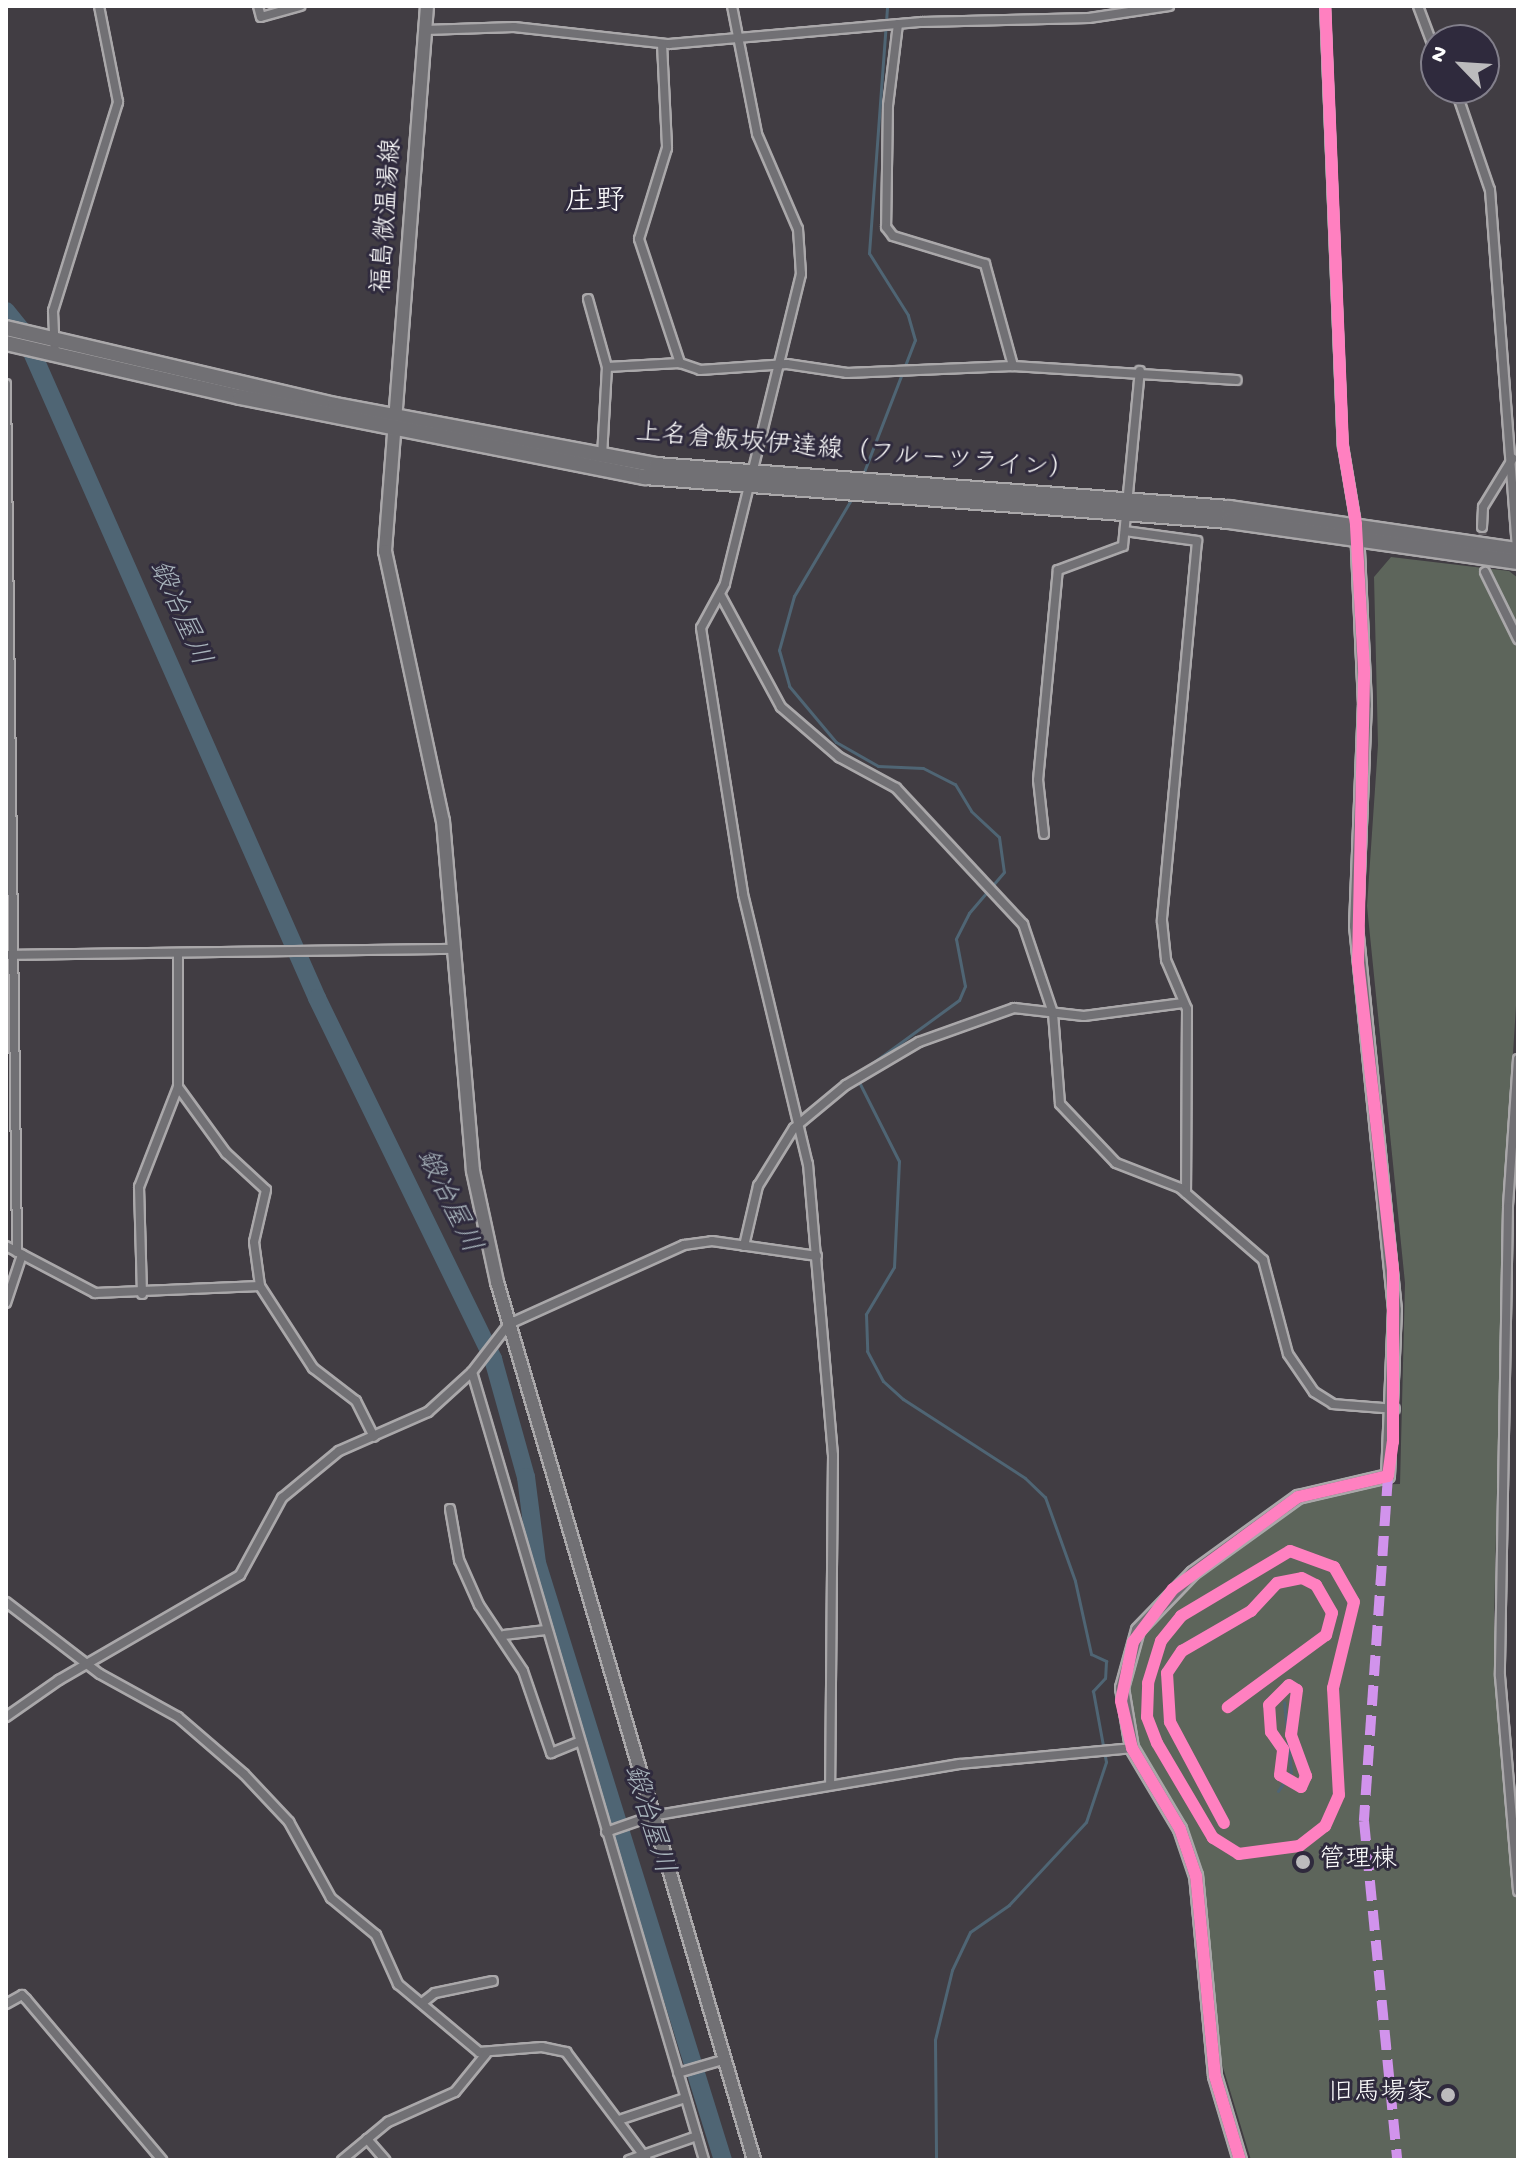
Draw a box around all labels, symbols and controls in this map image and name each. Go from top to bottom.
north arrow [1420,24,1500,104]
text: N [1425,43,1455,67]
street label: 福島微温湯線 [368,137,410,295]
district label: 庄野 [565,186,625,222]
street label: 上名倉飯坂伊達線（フルーツライン） [633,419,1077,489]
water label: 鍛冶屋川 [140,556,216,672]
water label: 鍛冶屋川 [407,1144,487,1260]
water label: 鍛冶屋川 [615,1762,679,1878]
place label: 管理棟 [1319,1846,1397,1878]
marker: 管理棟 [1294,1853,1312,1871]
place label: 旧馬場家 [1328,2079,1432,2111]
marker: 旧馬場家 [1439,2086,1457,2104]

